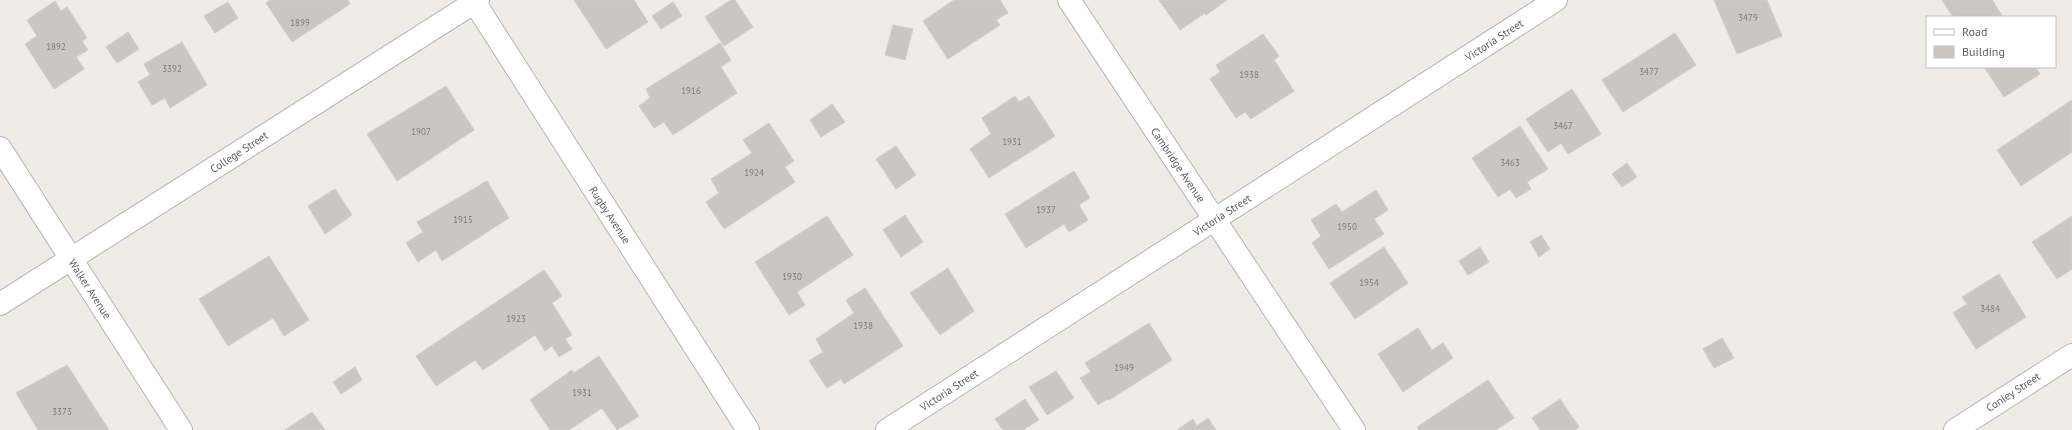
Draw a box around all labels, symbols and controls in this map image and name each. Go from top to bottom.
house number: 3479 [1738,12,1758,23]
street label: Victoria Street [1461,16,1526,65]
legend [1926,16,2056,68]
house number: 1899 [290,17,310,28]
text: Road [1962,24,1987,39]
house number: 1892 [46,41,66,52]
text: Building [1962,44,2005,59]
house number: 3392 [162,63,182,74]
house number: 3477 [1639,66,1659,77]
house number: 1938 [1239,69,1259,80]
house number: 1916 [681,85,701,96]
house number: 3467 [1553,120,1573,131]
street label: Cambridge Avenue [1148,125,1208,206]
house number: 1907 [411,126,431,137]
street label: College Street [207,128,271,176]
house number: 1931 [1002,136,1022,147]
house number: 3463 [1500,157,1520,168]
house number: 1924 [744,167,764,178]
street label: Rugby Avenue [586,184,634,247]
street label: Victoria Street [1189,191,1254,240]
house number: 1937 [1036,204,1056,215]
house number: 1915 [453,214,473,225]
house number: 1950 [1337,221,1357,232]
street label: Walker Avenue [65,256,115,322]
house number: 1930 [782,271,802,282]
house number: 1954 [1359,277,1379,288]
house number: 3484 [1980,303,2000,314]
house number: 1923 [506,313,526,324]
house number: 1938 [853,320,873,331]
house number: 1949 [1114,362,1134,373]
street label: Victoria Street [916,366,981,415]
street label: Conley Street [1983,369,2043,415]
house number: 1931 [572,387,592,398]
house number: 3373 [52,406,72,417]

